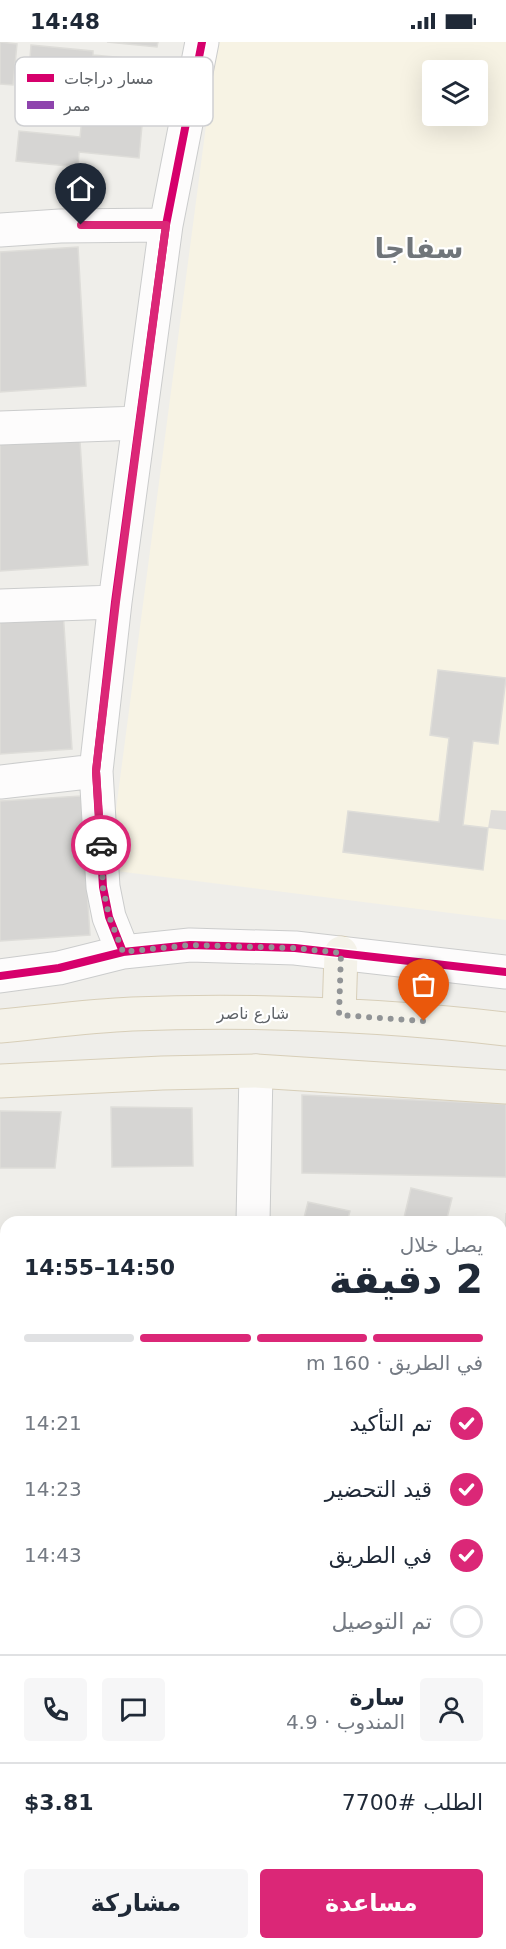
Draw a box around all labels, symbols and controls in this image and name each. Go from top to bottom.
text: 14:48 [30,9,100,34]
legend [15,57,213,126]
map controls [422,60,488,126]
button: layers [422,60,488,126]
text: مسار دراجات [64,69,154,89]
text: ممر [63,96,91,116]
pin [55,163,106,225]
icon: home [64,172,97,205]
district label: سفاجا [375,232,463,265]
courier [71,815,131,875]
icon: car [85,829,118,862]
pin [398,959,449,1021]
icon: bag [407,968,440,1001]
street label: شارع ناصر [216,1004,289,1024]
text: يصل خلال [400,1233,483,1257]
text: 14:50–14:55 [24,1255,175,1280]
text: 2 دقيقة [329,1257,483,1302]
text: في الطريق · 160 m [306,1351,483,1375]
icon: check [450,1407,483,1440]
text: 14:21 [24,1411,82,1435]
text: تم التأكيد [349,1411,432,1436]
icon: check [450,1473,483,1506]
text: 14:23 [24,1477,82,1501]
text: قيد التحضير [325,1477,432,1502]
icon: check [450,1539,483,1572]
text: 14:43 [24,1543,82,1567]
text: في الطريق [329,1543,432,1568]
text: تم التوصيل [331,1609,432,1634]
button: phone [24,1678,87,1741]
button: chat [102,1678,165,1741]
button: person [420,1678,483,1741]
text: سارة [349,1685,405,1710]
text: المندوب · 4.9 [286,1710,405,1734]
text: $3.81 [24,1790,94,1815]
text: الطلب #7700 [342,1790,483,1815]
button: مشاركة [24,1869,248,1938]
button: مساعدة [260,1869,483,1938]

